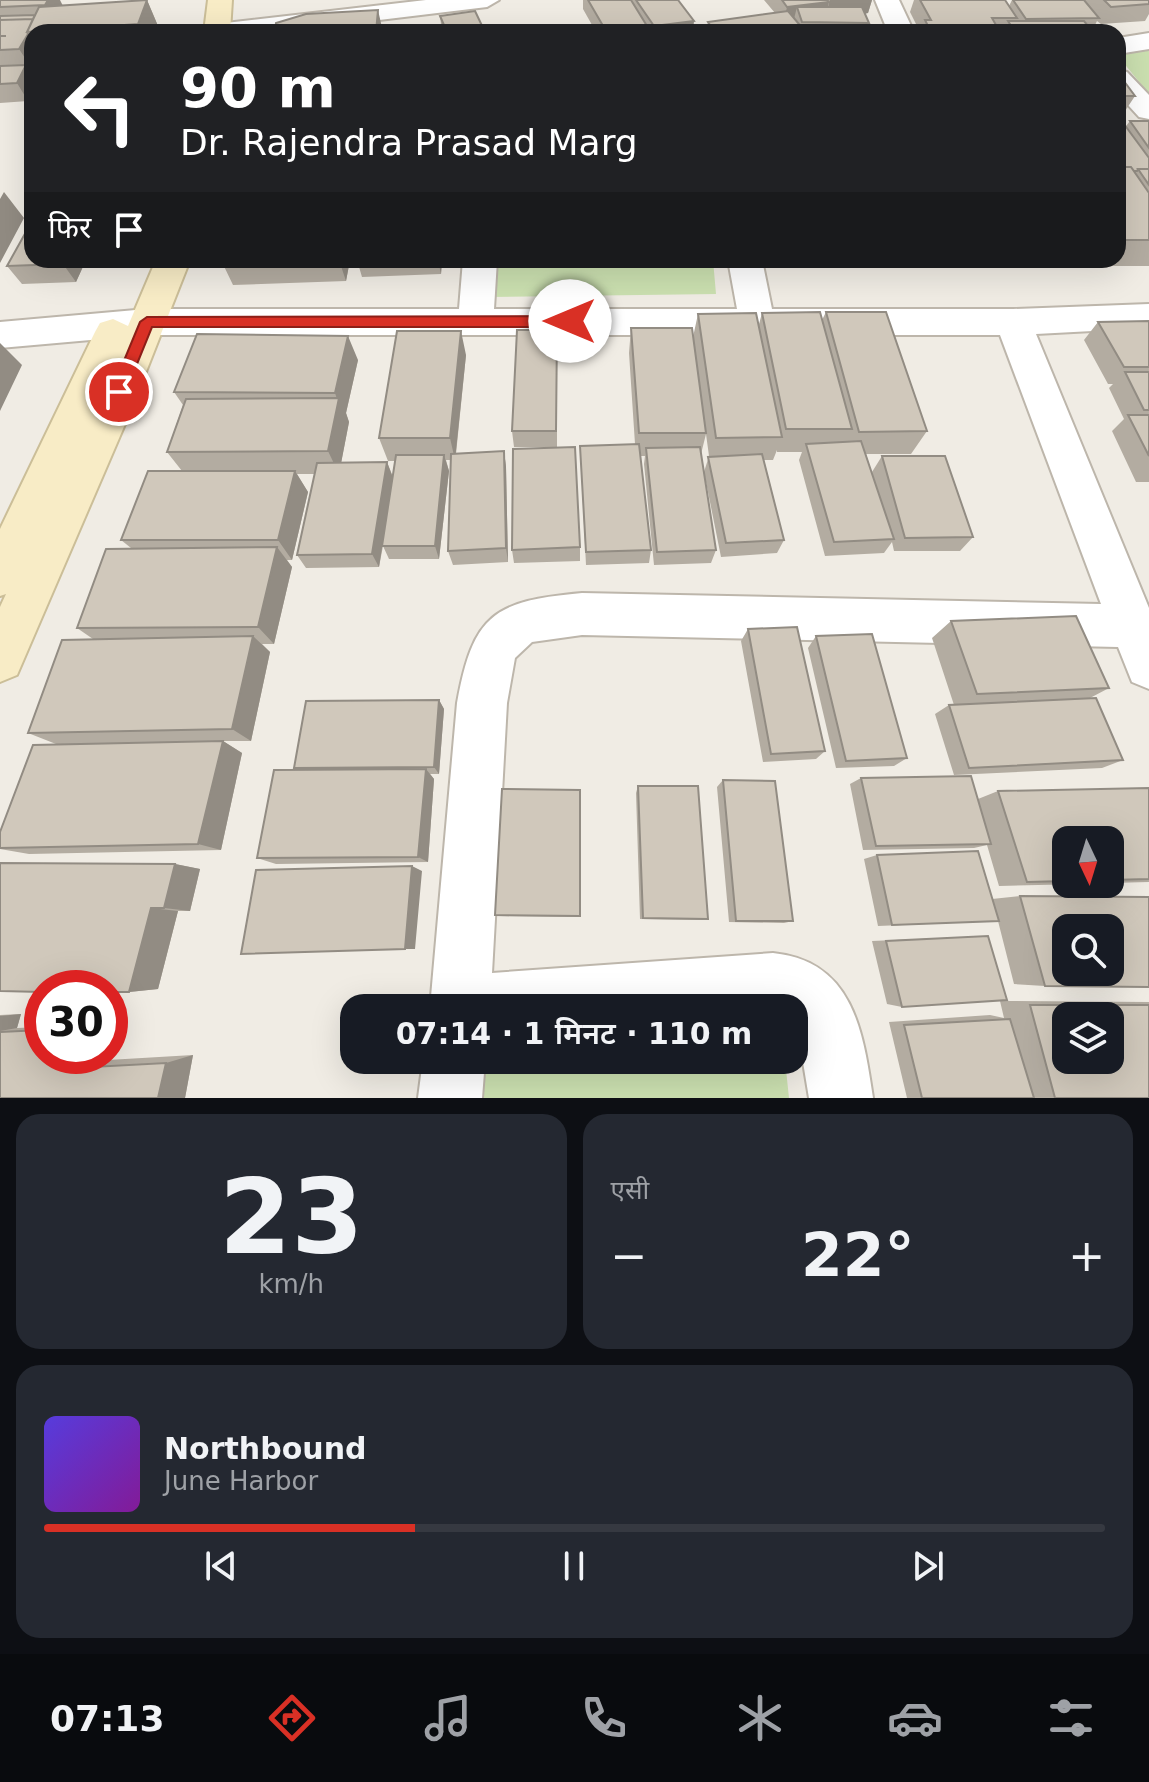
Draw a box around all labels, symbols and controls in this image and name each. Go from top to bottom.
text: 90 m [180,55,336,120]
icon: left [48,56,152,160]
text: Dr. Rajendra Prasad Marg [180,122,638,163]
icon: arrive [107,208,151,252]
text: फिर [48,210,91,245]
position arrow [528,279,612,363]
pin [85,358,153,426]
icon: arrive [97,370,141,414]
north arrow [1052,826,1124,898]
map controls [1052,826,1124,1074]
button: search [1052,914,1124,986]
speed limit sign: 30 [24,970,128,1074]
button: layers [1052,1002,1124,1074]
text: 07:14 · 1 मिनट · 110 m [396,1016,752,1051]
text: 23 [219,1156,364,1278]
text: एसी [611,1175,649,1205]
text: 22° [801,1220,915,1290]
text: − [611,1230,647,1281]
text: + [1068,1230,1105,1281]
text: km/h [258,1269,324,1299]
text: Northbound [164,1431,367,1466]
text: June Harbor [164,1466,318,1496]
icon: previous [199,1544,243,1588]
icon: pause [552,1544,596,1588]
icon: next [906,1544,950,1588]
icon: directions [264,1690,320,1746]
icon: music [420,1690,476,1746]
icon: phone [576,1690,632,1746]
icon: climate [732,1690,788,1746]
icon: car [887,1690,943,1746]
icon: filters [1043,1690,1099,1746]
text: 07:13 [50,1698,164,1739]

